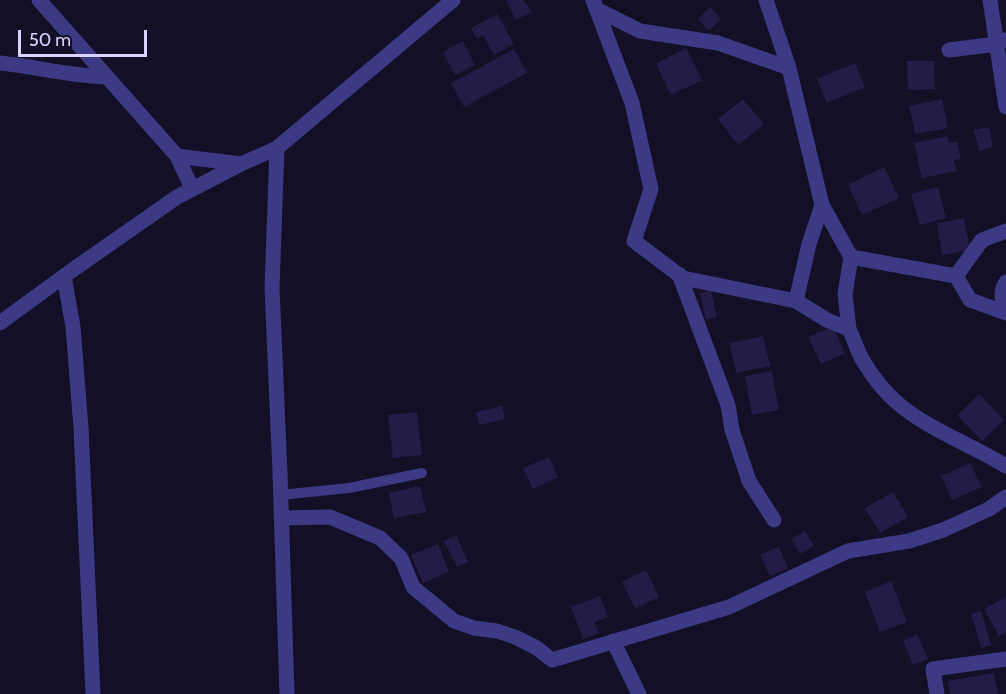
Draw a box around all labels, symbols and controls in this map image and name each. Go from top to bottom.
scale bar [21,18,150,56]
text: 50 m [29,29,71,51]

